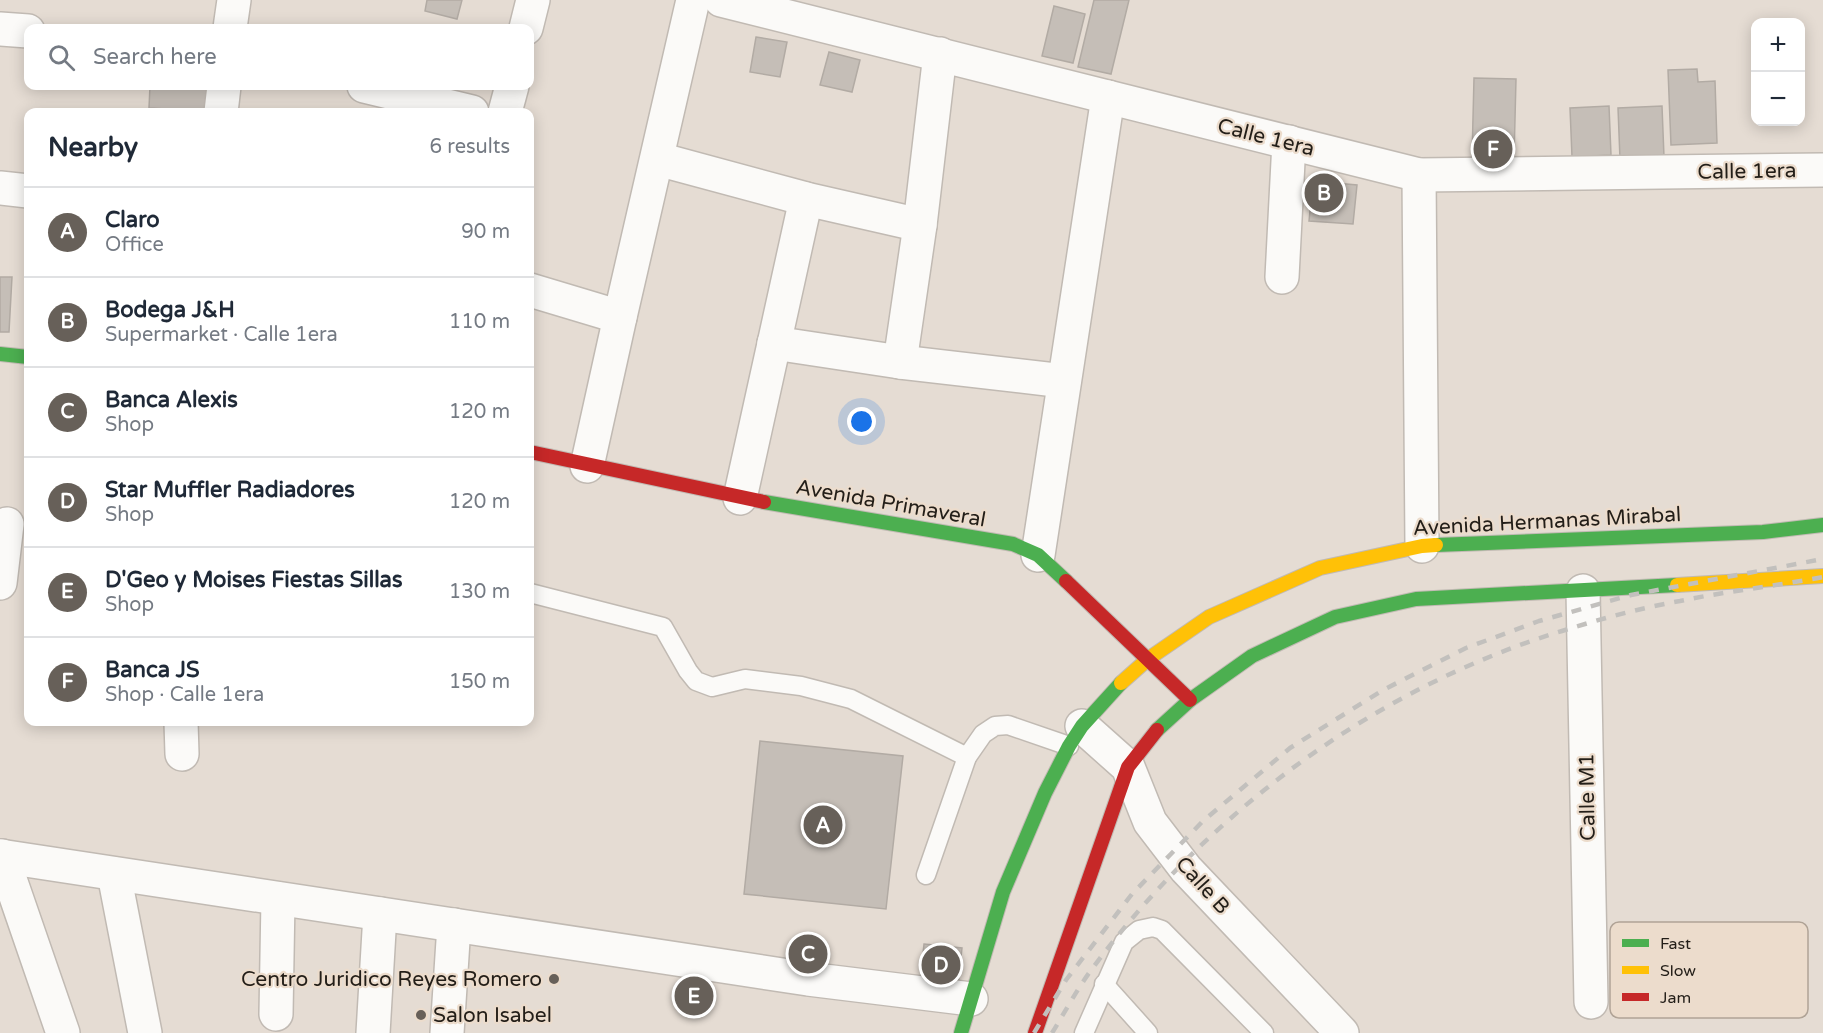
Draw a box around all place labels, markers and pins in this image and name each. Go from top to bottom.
pin: F [1474,126,1512,172]
pin: B [1304,170,1344,216]
pin: A [804,802,842,848]
pin: C [788,932,828,976]
pin: D [922,942,960,988]
place label: Centro Juridico Reyes Romero [241,967,542,992]
marker: Centro Juridico Reyes Romero [547,972,561,986]
pin: E [674,974,714,1018]
place label: Salon Isabel [433,1003,552,1028]
marker: Salon Isabel [414,1008,428,1022]

